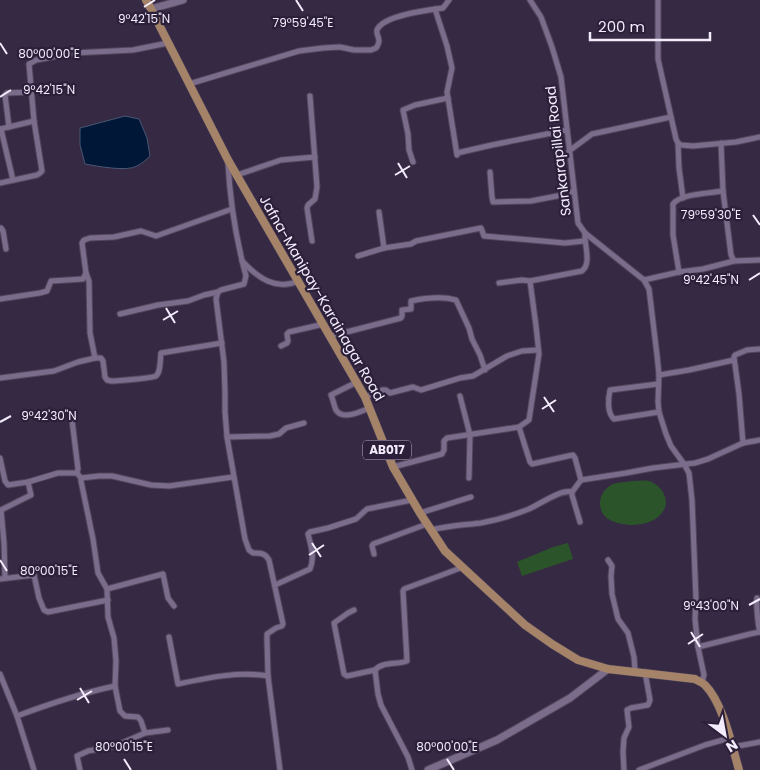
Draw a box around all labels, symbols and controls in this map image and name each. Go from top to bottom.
text: 9°42'15"N [118,10,170,27]
scale bar [590,10,710,42]
text: 79°59'45"E [273,14,333,31]
text: 200 m [598,16,645,37]
text: 80°00'00"E [18,45,80,62]
text: 9°42'15"N [23,81,75,98]
street label: Sankarapillai Road [540,85,576,217]
street label: Jafna-Manipay-Karainagar Road [255,191,389,405]
text: 79°59'30"E [681,206,741,223]
text: 9°42'45"N [683,271,739,288]
text: 9°42'30"N [21,407,77,424]
road number: AB017 [363,440,411,460]
text: 80°00'15"E [20,562,78,579]
text: 9°43'00"N [683,597,739,614]
north arrow [700,710,750,760]
text: N [722,735,742,757]
text: 80°00'15"E [95,738,153,755]
text: 80°00'00"E [416,738,478,755]

